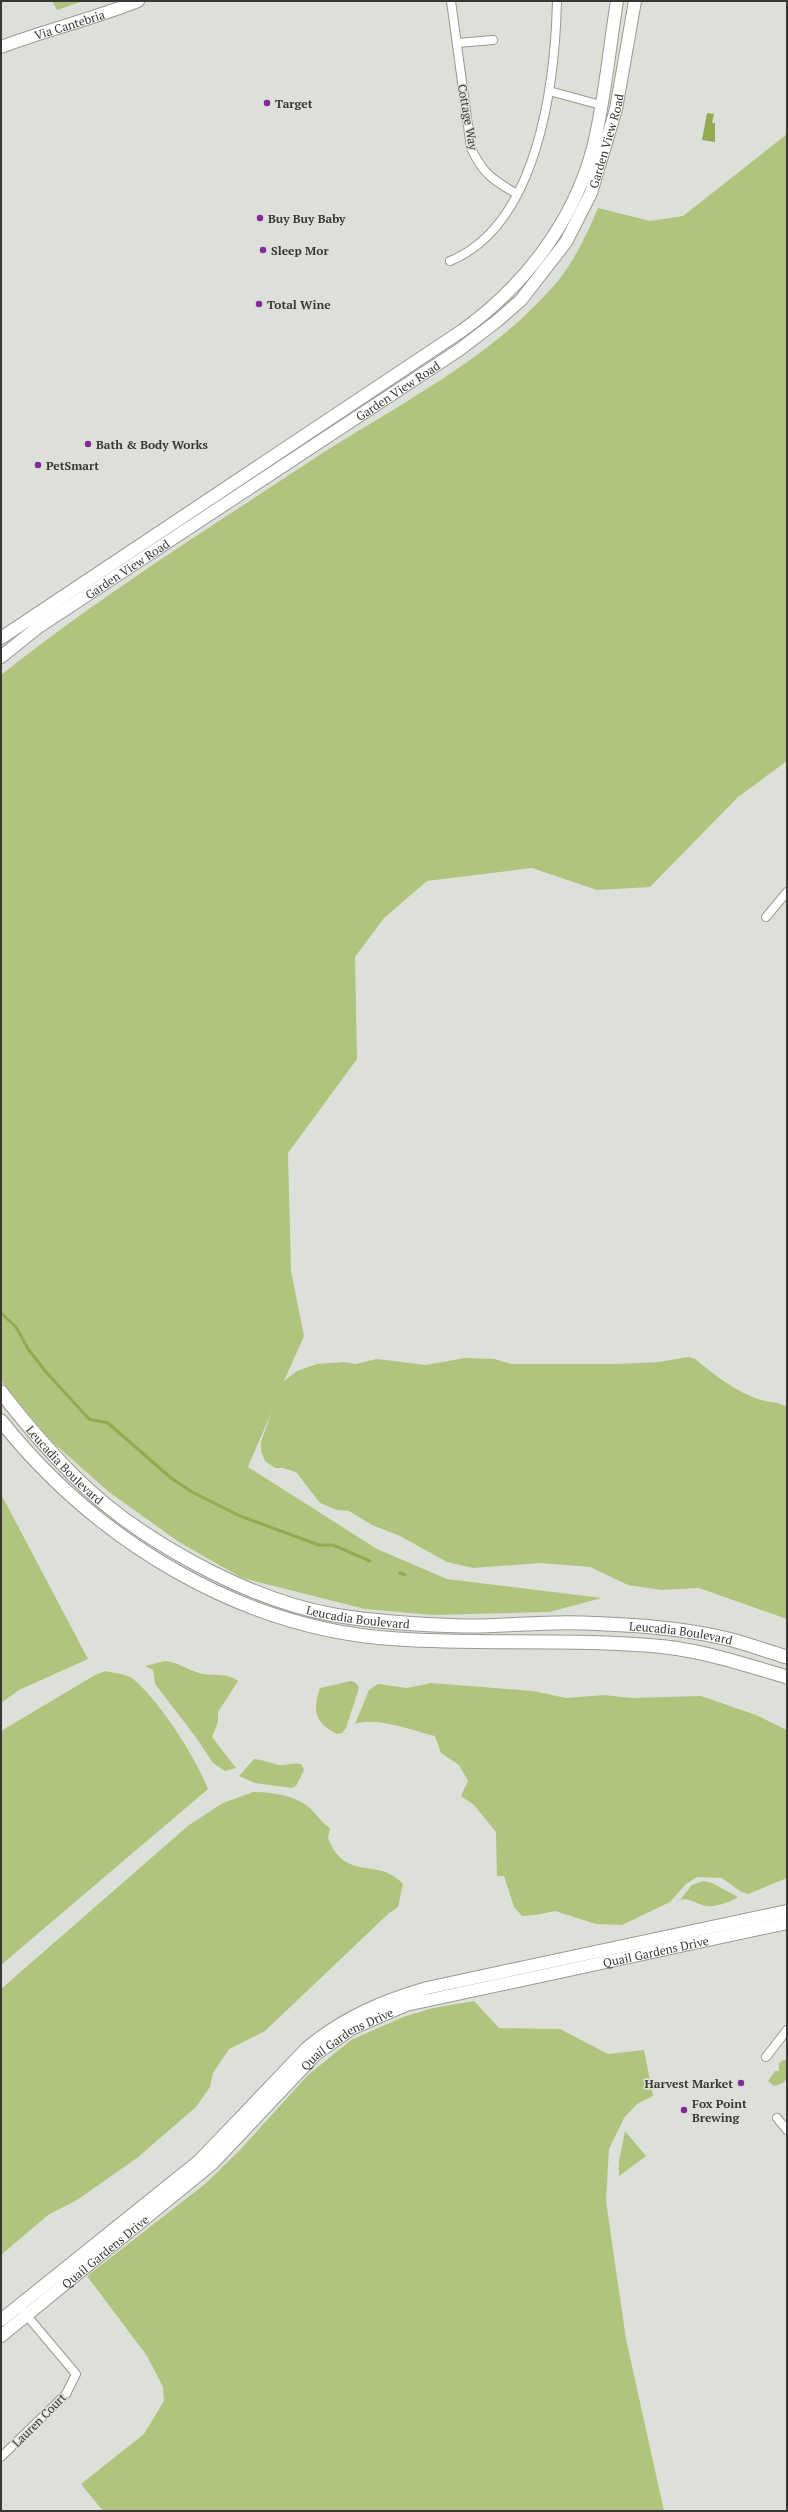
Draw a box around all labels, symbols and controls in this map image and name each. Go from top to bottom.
street label: Via Cantebria [32,6,107,42]
street label: Cottage Way [455,83,481,152]
street label: Garden View Road [585,92,626,190]
place label: Target [275,96,313,111]
marker: Target [262,98,272,108]
place label: Buy Buy Baby [268,211,346,226]
marker: Buy Buy Baby [255,213,265,223]
place label: Sleep Mor [271,243,329,258]
marker: Sleep Mor [258,245,268,255]
place label: Total Wine [267,297,331,312]
marker: Total Wine [254,299,264,309]
street label: Garden View Road [353,357,443,424]
place label: Bath & Body Works [96,437,209,452]
marker: Bath & Body Works [83,439,93,449]
place label: PetSmart [46,458,99,473]
marker: PetSmart [33,460,43,470]
street label: Garden View Road [82,535,172,602]
street label: Leucadia Boulevard [23,1422,107,1507]
street label: Leucadia Boulevard [305,1602,411,1631]
street label: Leucadia Boulevard [629,1618,734,1647]
street label: Quail Gardens Drive [601,1933,710,1970]
street label: Quail Gardens Drive [297,2004,395,2073]
place label: Harvest Market [645,2076,733,2091]
marker: Harvest Market [736,2078,746,2088]
place label: Fox Point Brewing [692,2096,747,2125]
marker: Fox Point Brewing [679,2105,689,2115]
street label: Quail Gardens Drive [58,2211,151,2291]
street label: Lauren Court [9,2389,70,2450]

